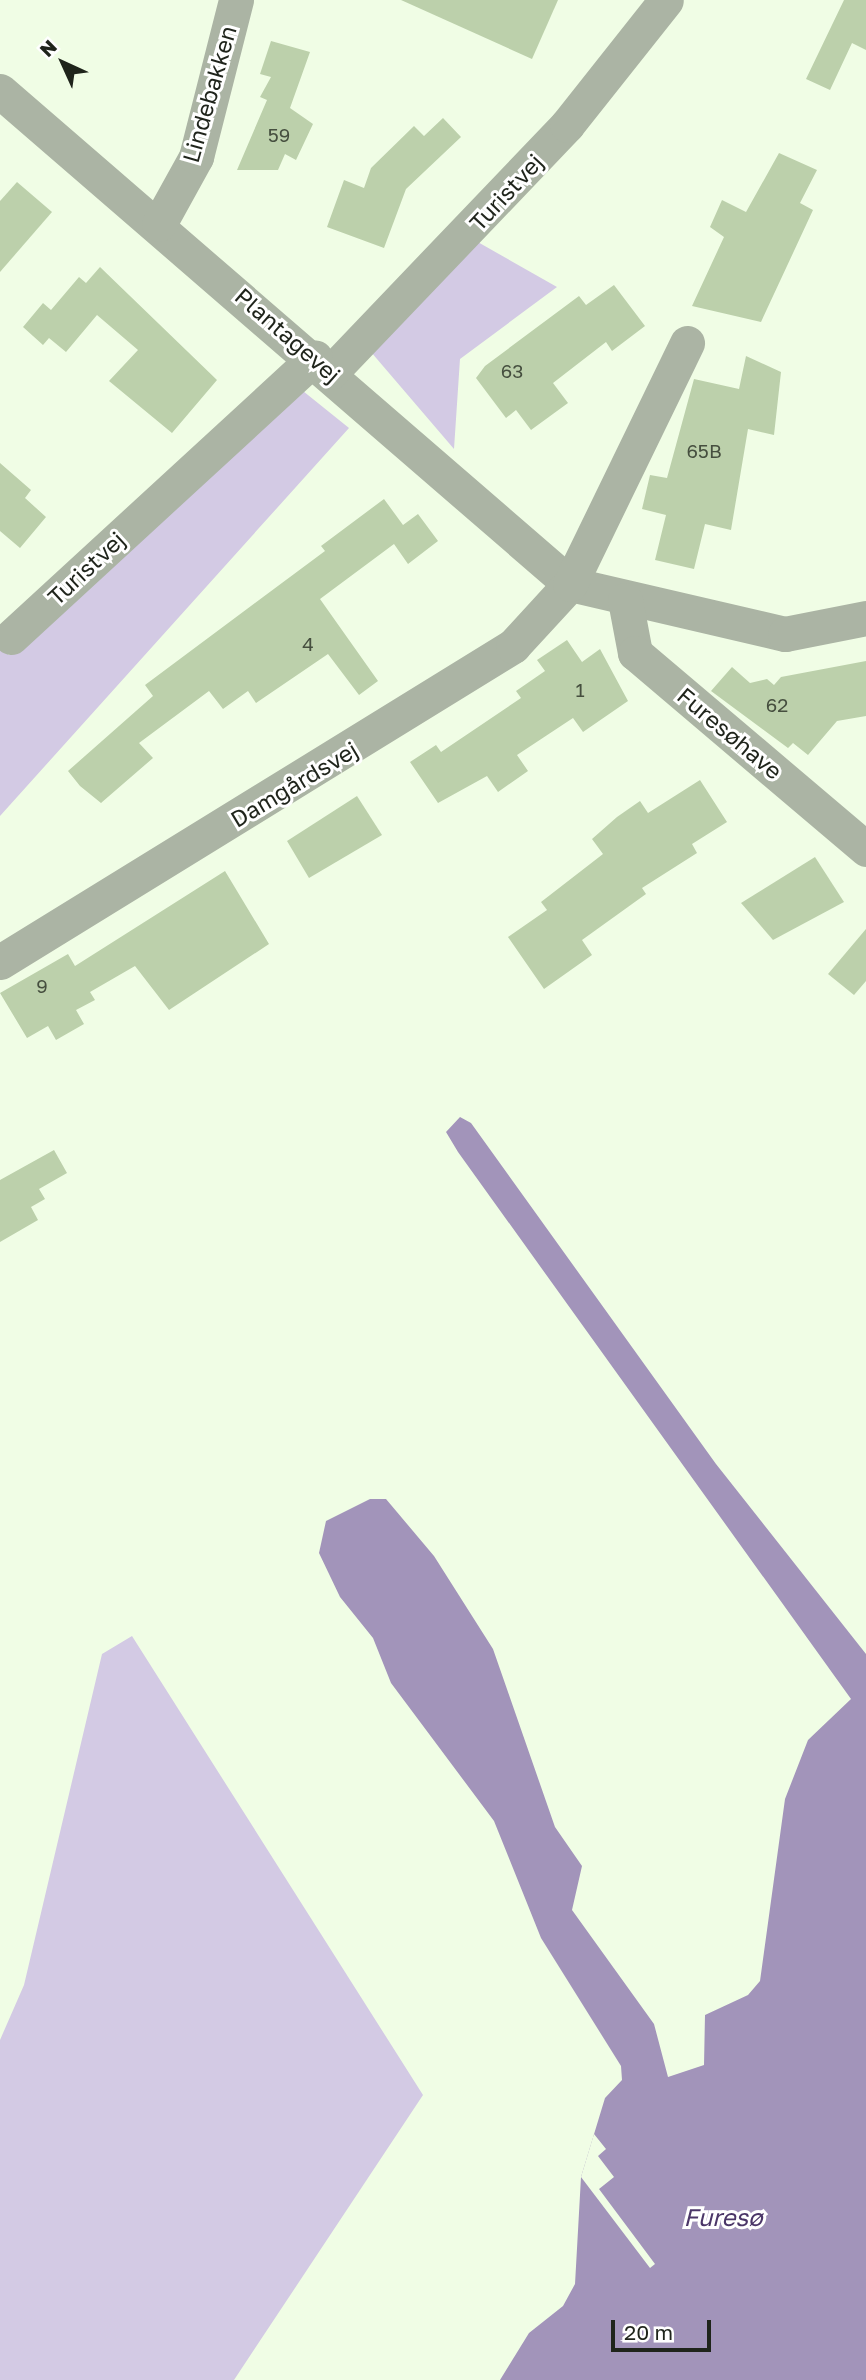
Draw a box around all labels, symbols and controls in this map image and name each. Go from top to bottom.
street label: Lindebakken [176,22,242,166]
north arrow [28,28,98,98]
text: N [35,35,61,61]
house number: 59 [268,124,290,146]
street label: Turistvej [464,148,548,236]
street label: Plantagevej [230,282,346,388]
house number: 63 [501,360,523,382]
house number: 65B [686,440,722,462]
street label: Turistvej [42,526,130,610]
house number: 4 [302,633,314,655]
house number: 1 [575,679,585,701]
street label: Furesøhave [672,681,788,785]
house number: 62 [766,694,788,716]
street label: Damgårdsvej [225,735,363,833]
house number: 9 [36,975,48,997]
water label: Furesø [684,2203,762,2231]
scale bar [614,2306,714,2350]
text: 20 m [624,2319,673,2345]

